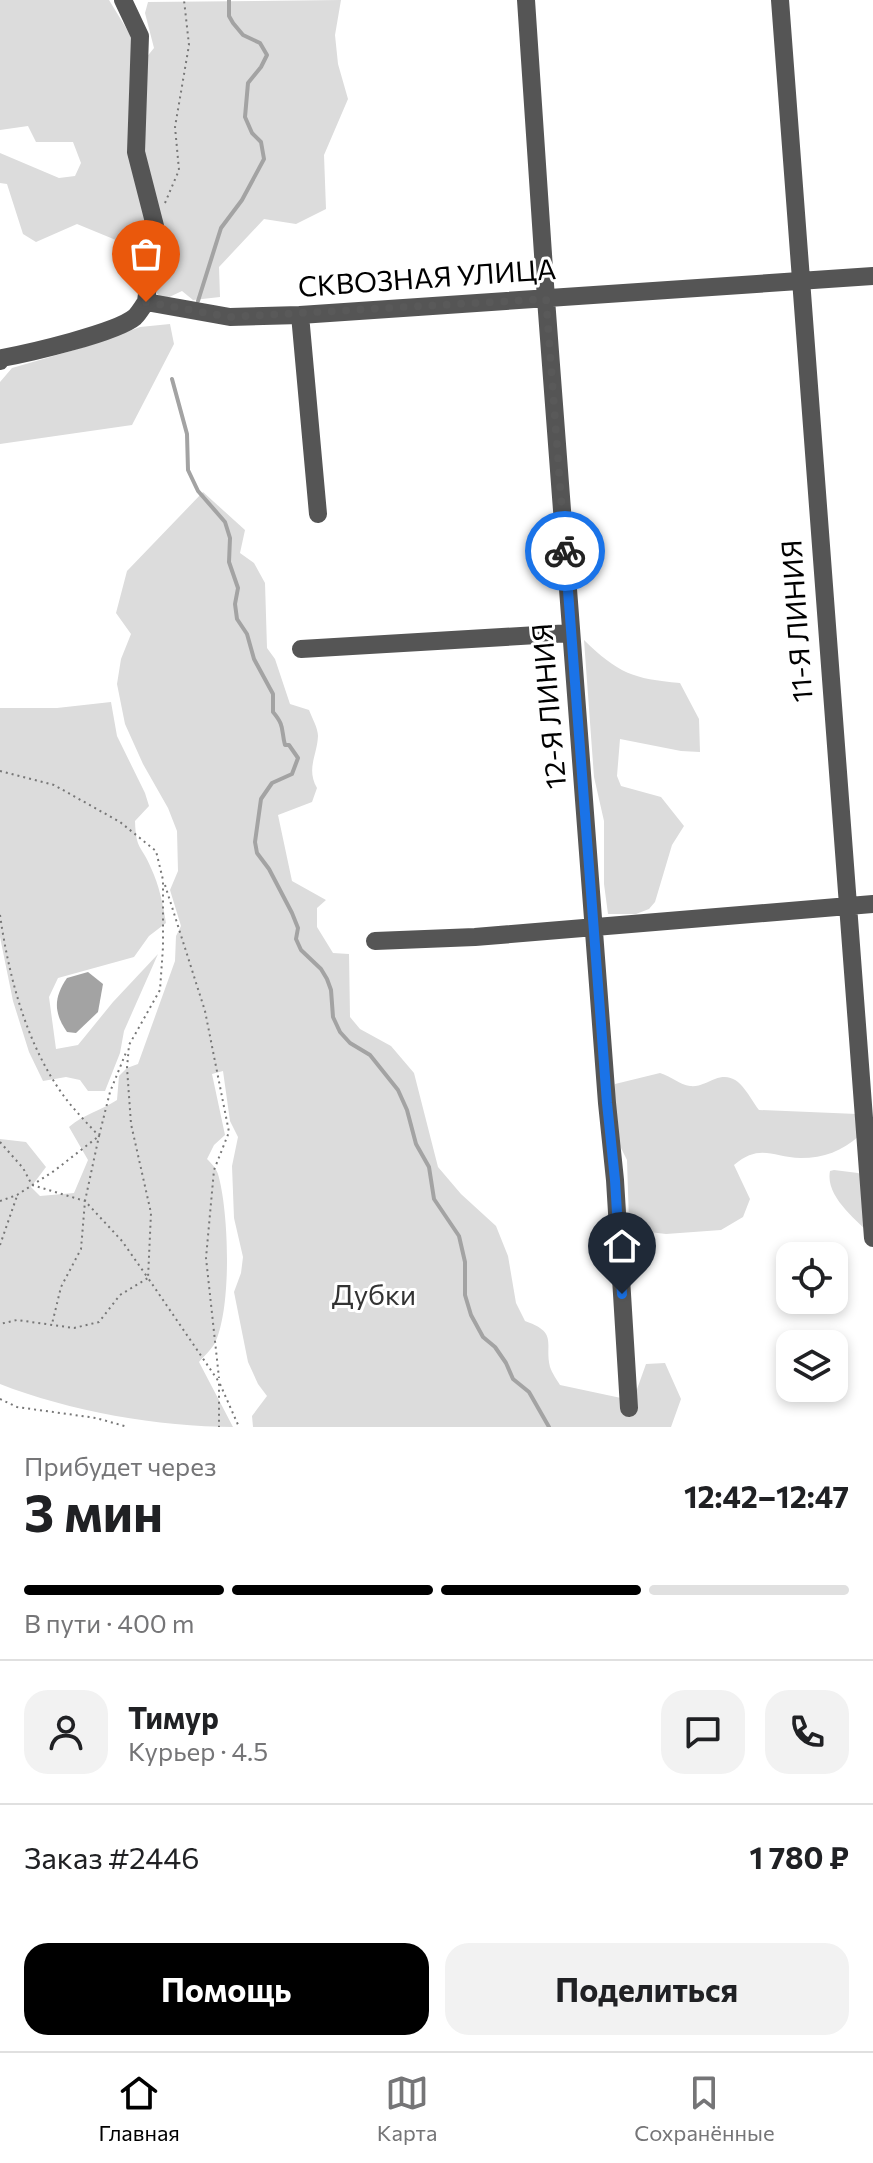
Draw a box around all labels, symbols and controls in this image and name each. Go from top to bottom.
pin [112,220,180,302]
icon: bag [124,232,168,276]
street label: СКВОЗНАЯ УЛИЦА [297,251,557,303]
courier [525,511,605,591]
icon: bike [543,529,587,573]
street label: 11-Я ЛИНИЯ [773,539,819,703]
street label: 12-Я ЛИНИЯ [524,622,572,790]
pin [588,1212,656,1294]
icon: home [600,1224,644,1268]
map controls [776,1242,848,1402]
button: locate [776,1242,848,1314]
park label: Дубки [332,1277,416,1311]
button: layers [776,1330,848,1402]
text: Прибудет через [24,1450,217,1481]
text: 12:42–12:47 [684,1477,849,1514]
text: 3 мин [24,1479,163,1543]
text: В пути · 400 m [24,1607,194,1638]
button: person [24,1690,108,1774]
button: chat [661,1690,745,1774]
button: phone [765,1690,849,1774]
text: Тимур [128,1698,219,1735]
text: Курьер · 4.5 [128,1735,268,1766]
text: Заказ #2446 [24,1838,199,1875]
text: 1 780 ₽ [749,1838,849,1875]
button: Помощь [24,1943,429,2035]
button: Поделиться [445,1943,849,2035]
tab: Главная [98,2071,180,2146]
tab: Карта [377,2071,437,2146]
tab: Сохранённые [634,2071,775,2146]

